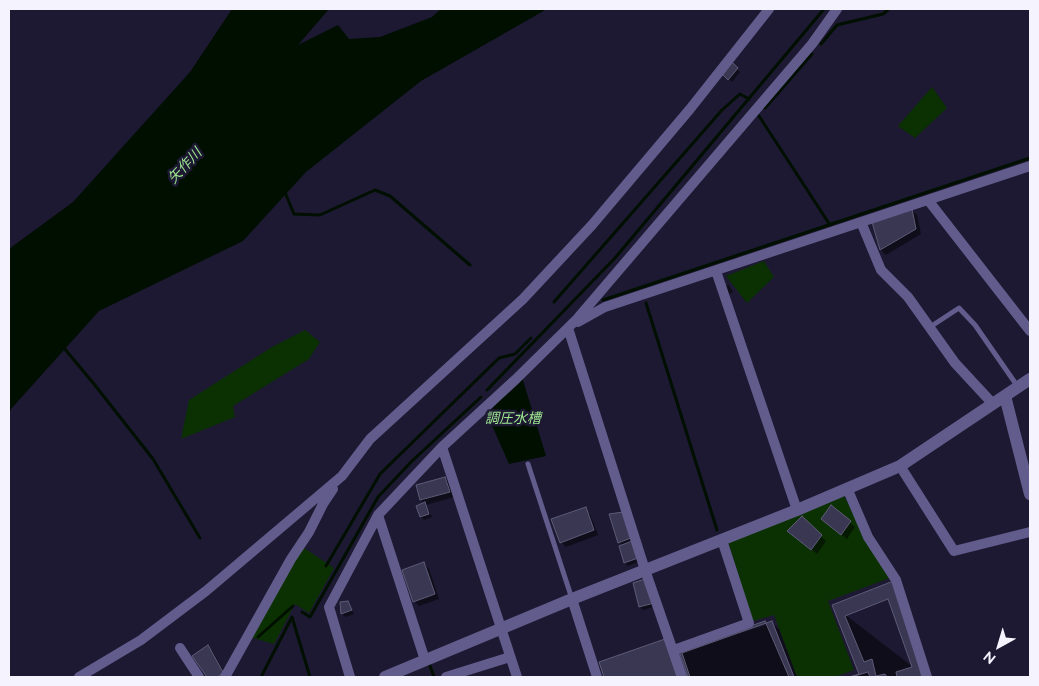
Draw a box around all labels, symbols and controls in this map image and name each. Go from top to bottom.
water label: 矢作川 [165,145,205,187]
water label: 調圧水槽 [485,411,541,427]
north arrow [974,621,1024,671]
text: N [980,648,999,667]

